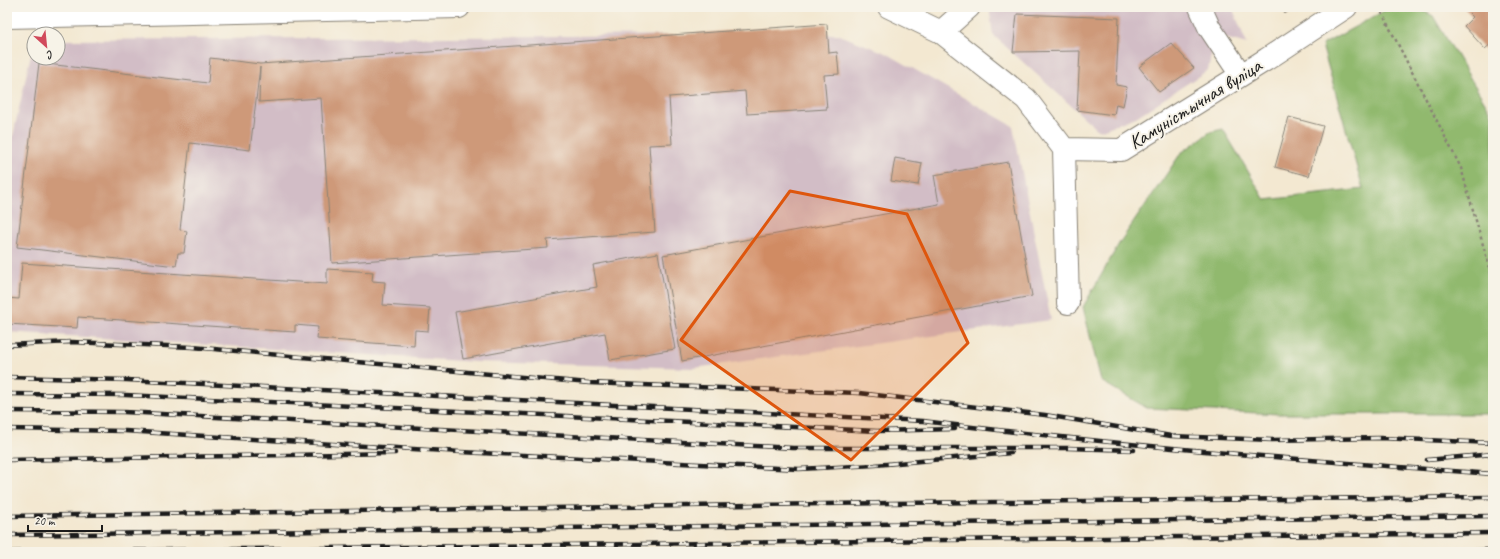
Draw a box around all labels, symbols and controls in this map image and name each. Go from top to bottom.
north arrow [26,26,66,66]
text: С [44,47,56,63]
street label: Камуністычная вуліца [1124,52,1267,155]
scale bar [28,507,102,533]
text: 20 m [34,513,56,529]

